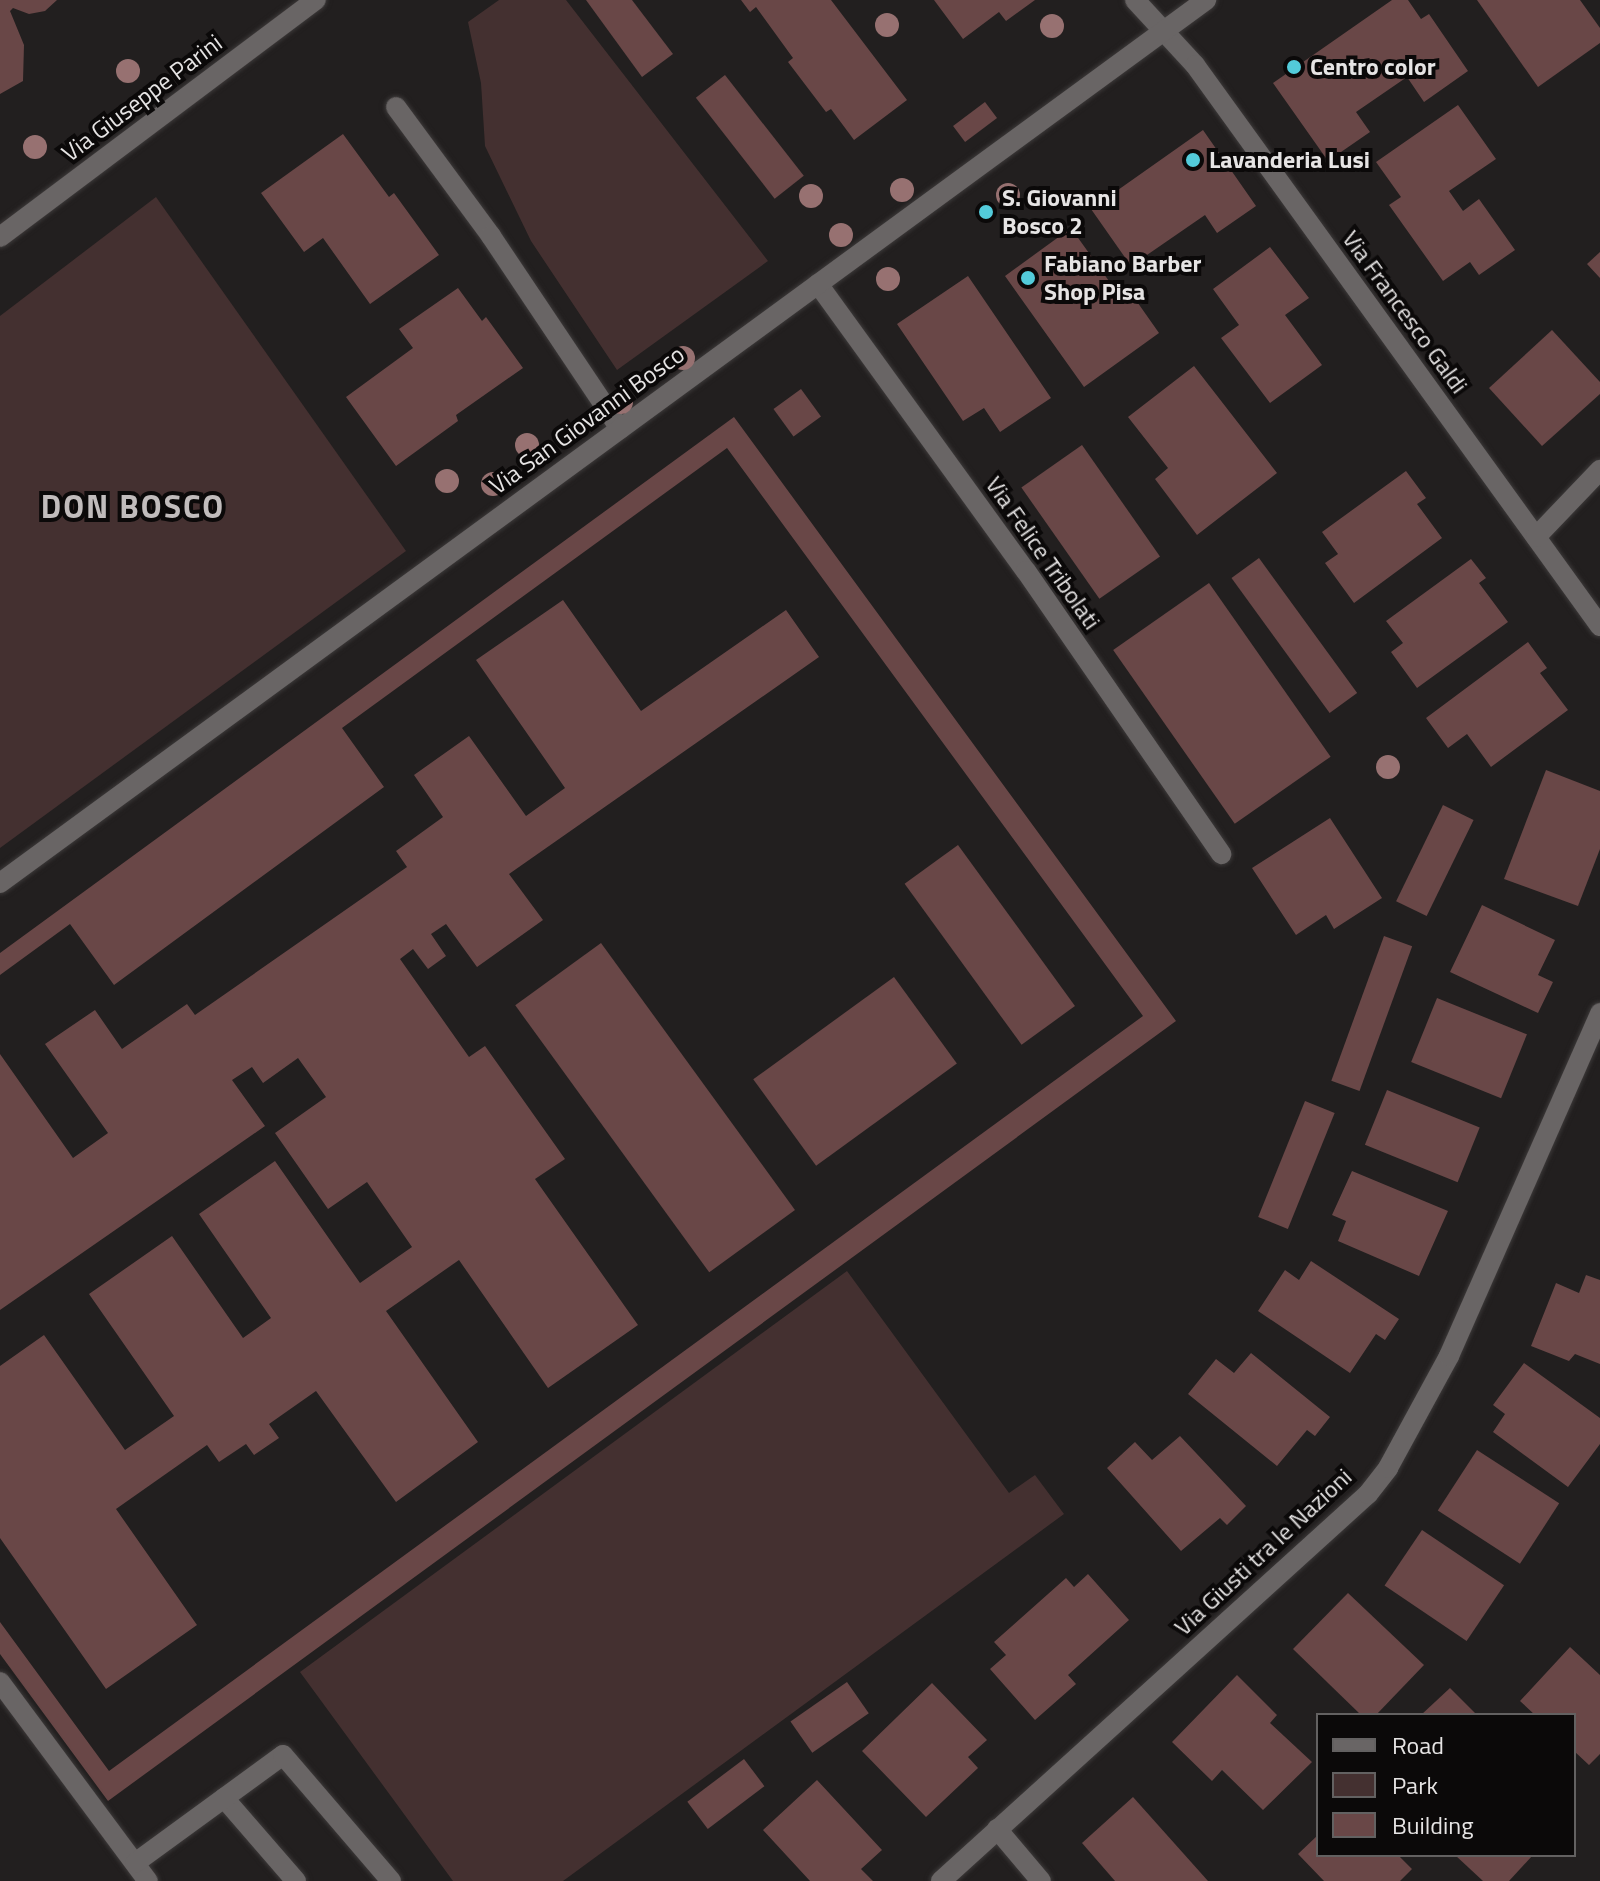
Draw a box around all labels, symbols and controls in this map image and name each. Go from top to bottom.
street label: Via Giuseppe Parini [56,28,228,168]
place label: Centro color [1310,53,1436,81]
marker: Centro color [1285,58,1303,76]
place label: Lavanderia Lusi [1209,146,1370,174]
marker: Lavanderia Lusi [1184,151,1202,169]
place label: S. Giovanni Bosco 2 [1002,184,1117,240]
marker: S. Giovanni Bosco 2 [977,203,995,221]
street label: Via Francesco Galdi [1336,225,1474,399]
place label: Fabiano Barber Shop Pisa [1044,250,1201,306]
marker: Fabiano Barber Shop Pisa [1019,269,1037,287]
street label: Via San Giovanni Bosco [484,340,690,500]
street label: Via Felice Tribolati [980,471,1106,635]
district label: DON BOSCO [41,487,225,525]
street label: Via Giusti tra le Nazioni [1168,1462,1358,1642]
legend [1316,1713,1576,1857]
text: Road [1392,1727,1444,1763]
text: Park [1392,1767,1438,1803]
text: Building [1392,1807,1474,1843]

